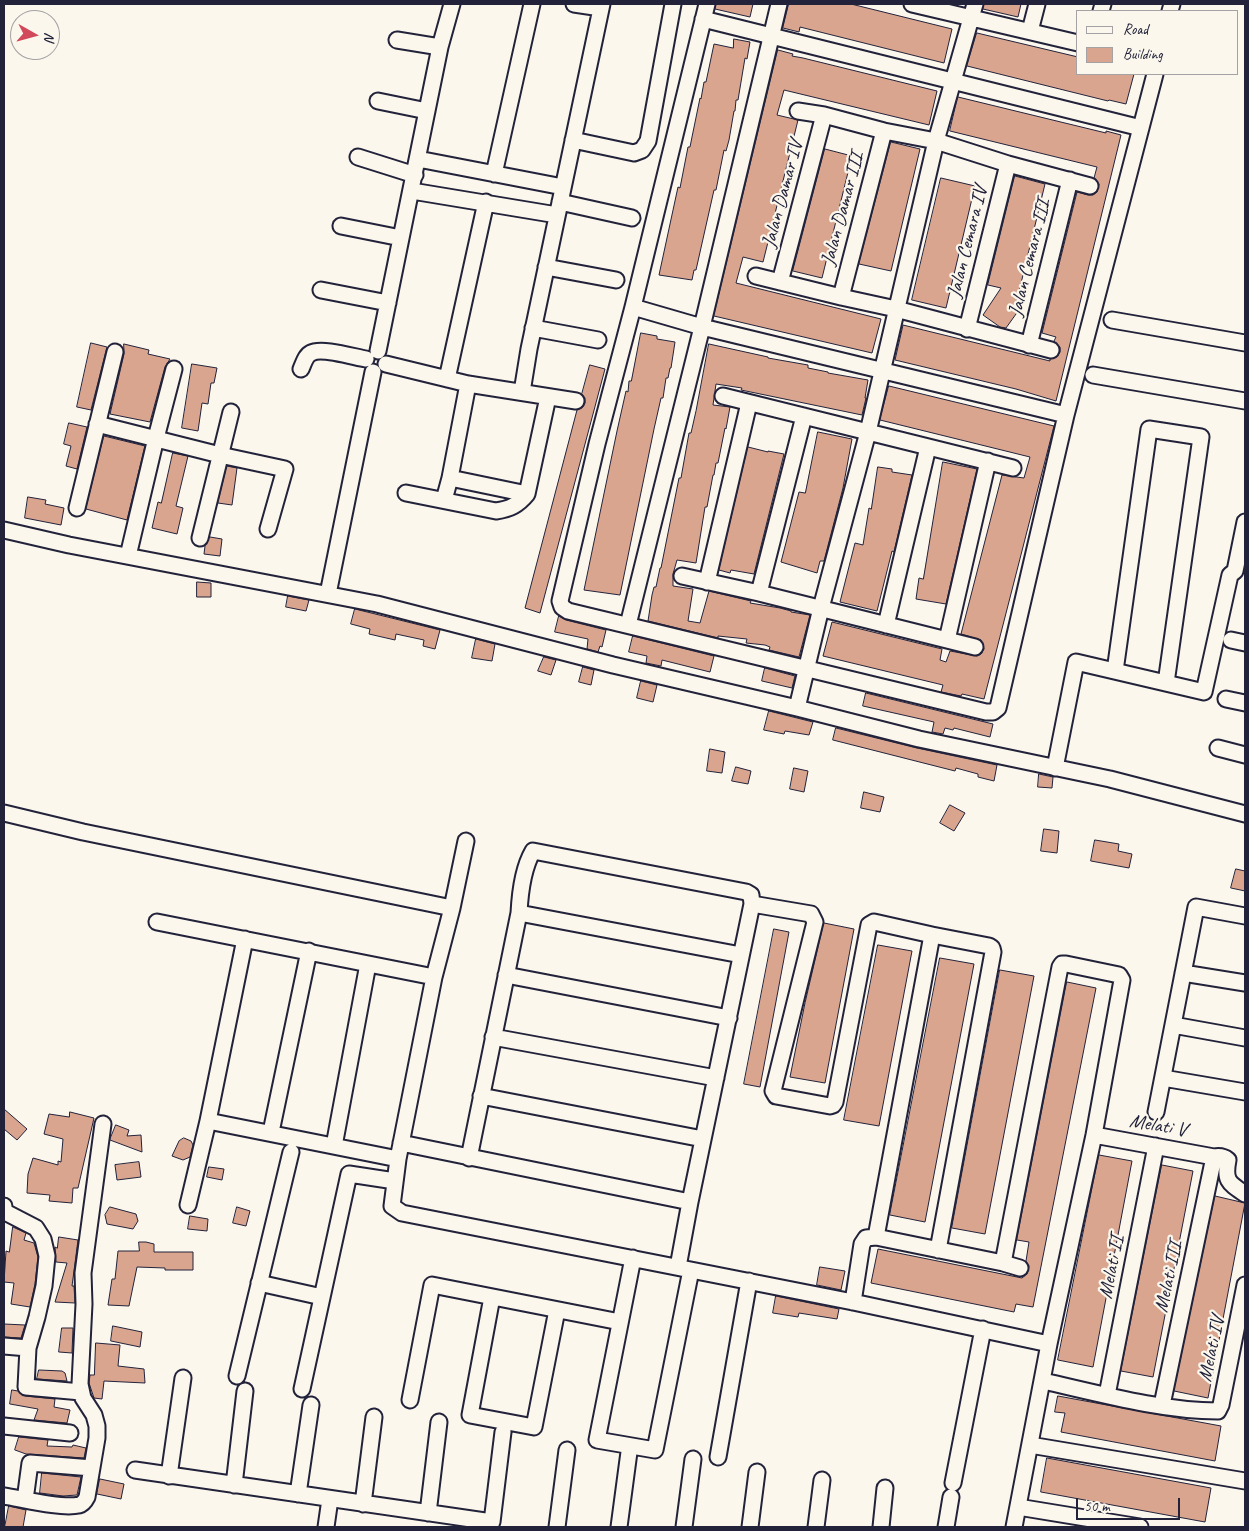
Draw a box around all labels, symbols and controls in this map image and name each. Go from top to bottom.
north arrow [10,10,60,60]
legend [1076,10,1239,75]
text: Road [1123,20,1148,39]
text: N [40,31,58,42]
text: Building [1123,45,1162,64]
street label: Jalan Damar IV [757,138,809,250]
street label: Jalan Damar III [816,150,870,268]
street label: Jalan Cemara IV [943,184,993,300]
street label: Jalan Cemara III [1004,197,1056,319]
street label: Melati V [1128,1109,1188,1143]
street label: Melati II [1094,1233,1130,1301]
street label: Melati III [1150,1239,1188,1315]
street label: Melati IV [1193,1314,1231,1384]
scale bar [1079,1488,1183,1520]
text: 50 m [1084,1497,1110,1516]

